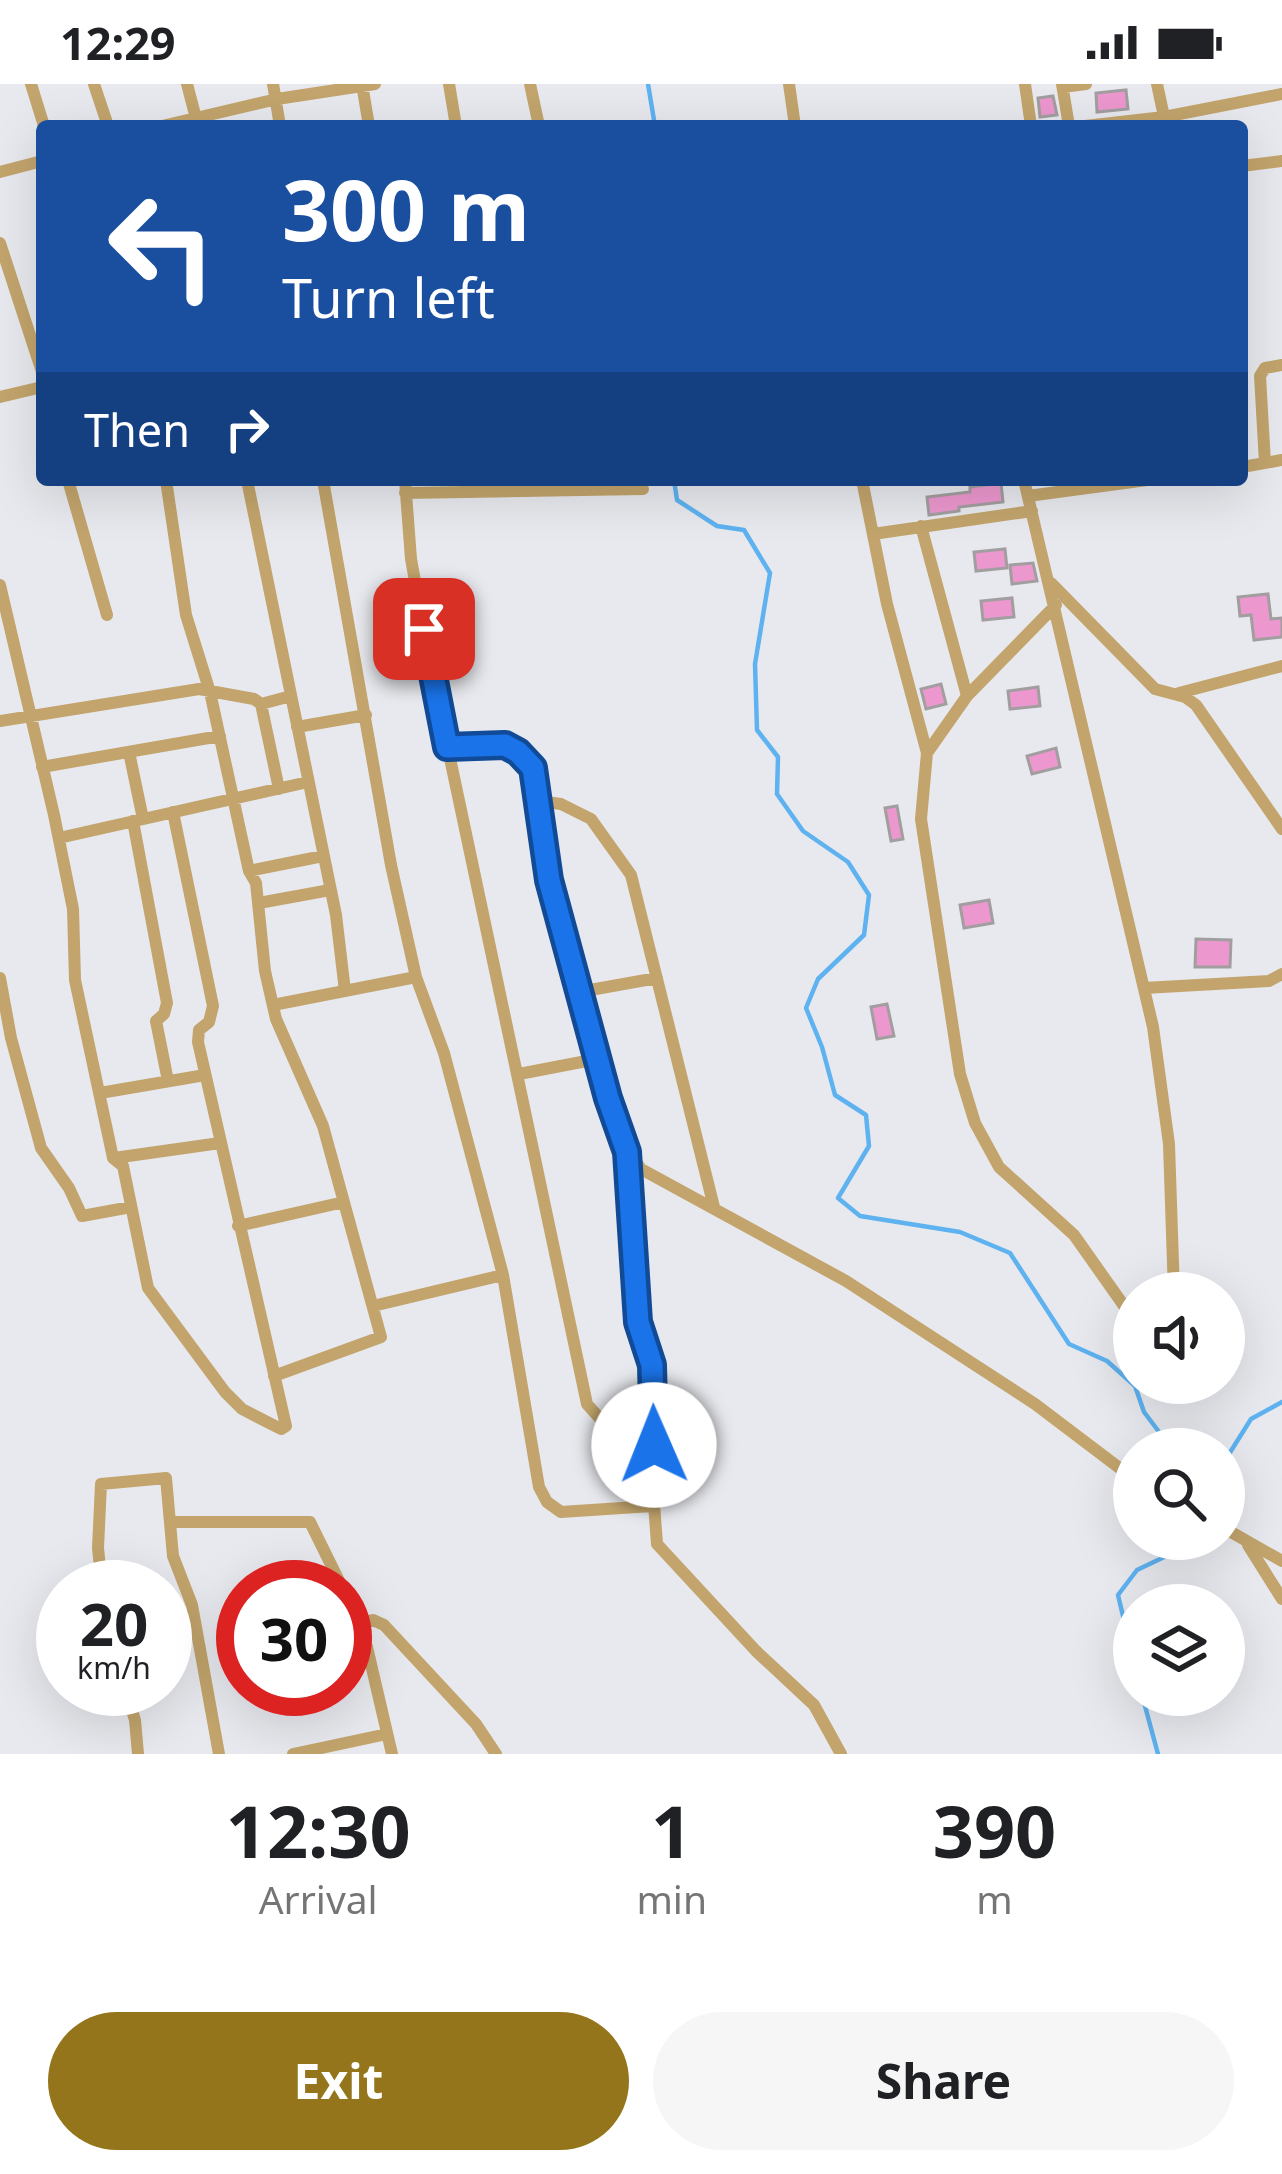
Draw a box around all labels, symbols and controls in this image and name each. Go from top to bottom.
text: 12:29 [60,12,176,73]
text: 300 m [282,151,530,266]
icon: left [84,168,240,324]
text: Turn left [282,260,495,334]
icon: right [214,396,280,462]
text: Then [84,399,190,460]
pin [373,578,475,680]
icon: arrive [391,596,457,662]
map controls [1113,1272,1245,1716]
button: sound [1113,1272,1245,1404]
position arrow [591,1382,717,1508]
button: search [1113,1428,1245,1560]
speed limit sign: 30 [216,1560,372,1716]
text: 20 [80,1582,148,1664]
button: layers [1113,1584,1245,1716]
text: km/h [77,1647,151,1688]
text: 12:30 [226,1781,411,1879]
text: 1 [651,1781,692,1879]
text: 390 [933,1781,1056,1879]
text: Arrival [259,1872,378,1925]
text: min [636,1872,707,1925]
text: m [976,1872,1013,1925]
button: Exit [48,2012,629,2150]
button: Share [653,2012,1234,2150]

